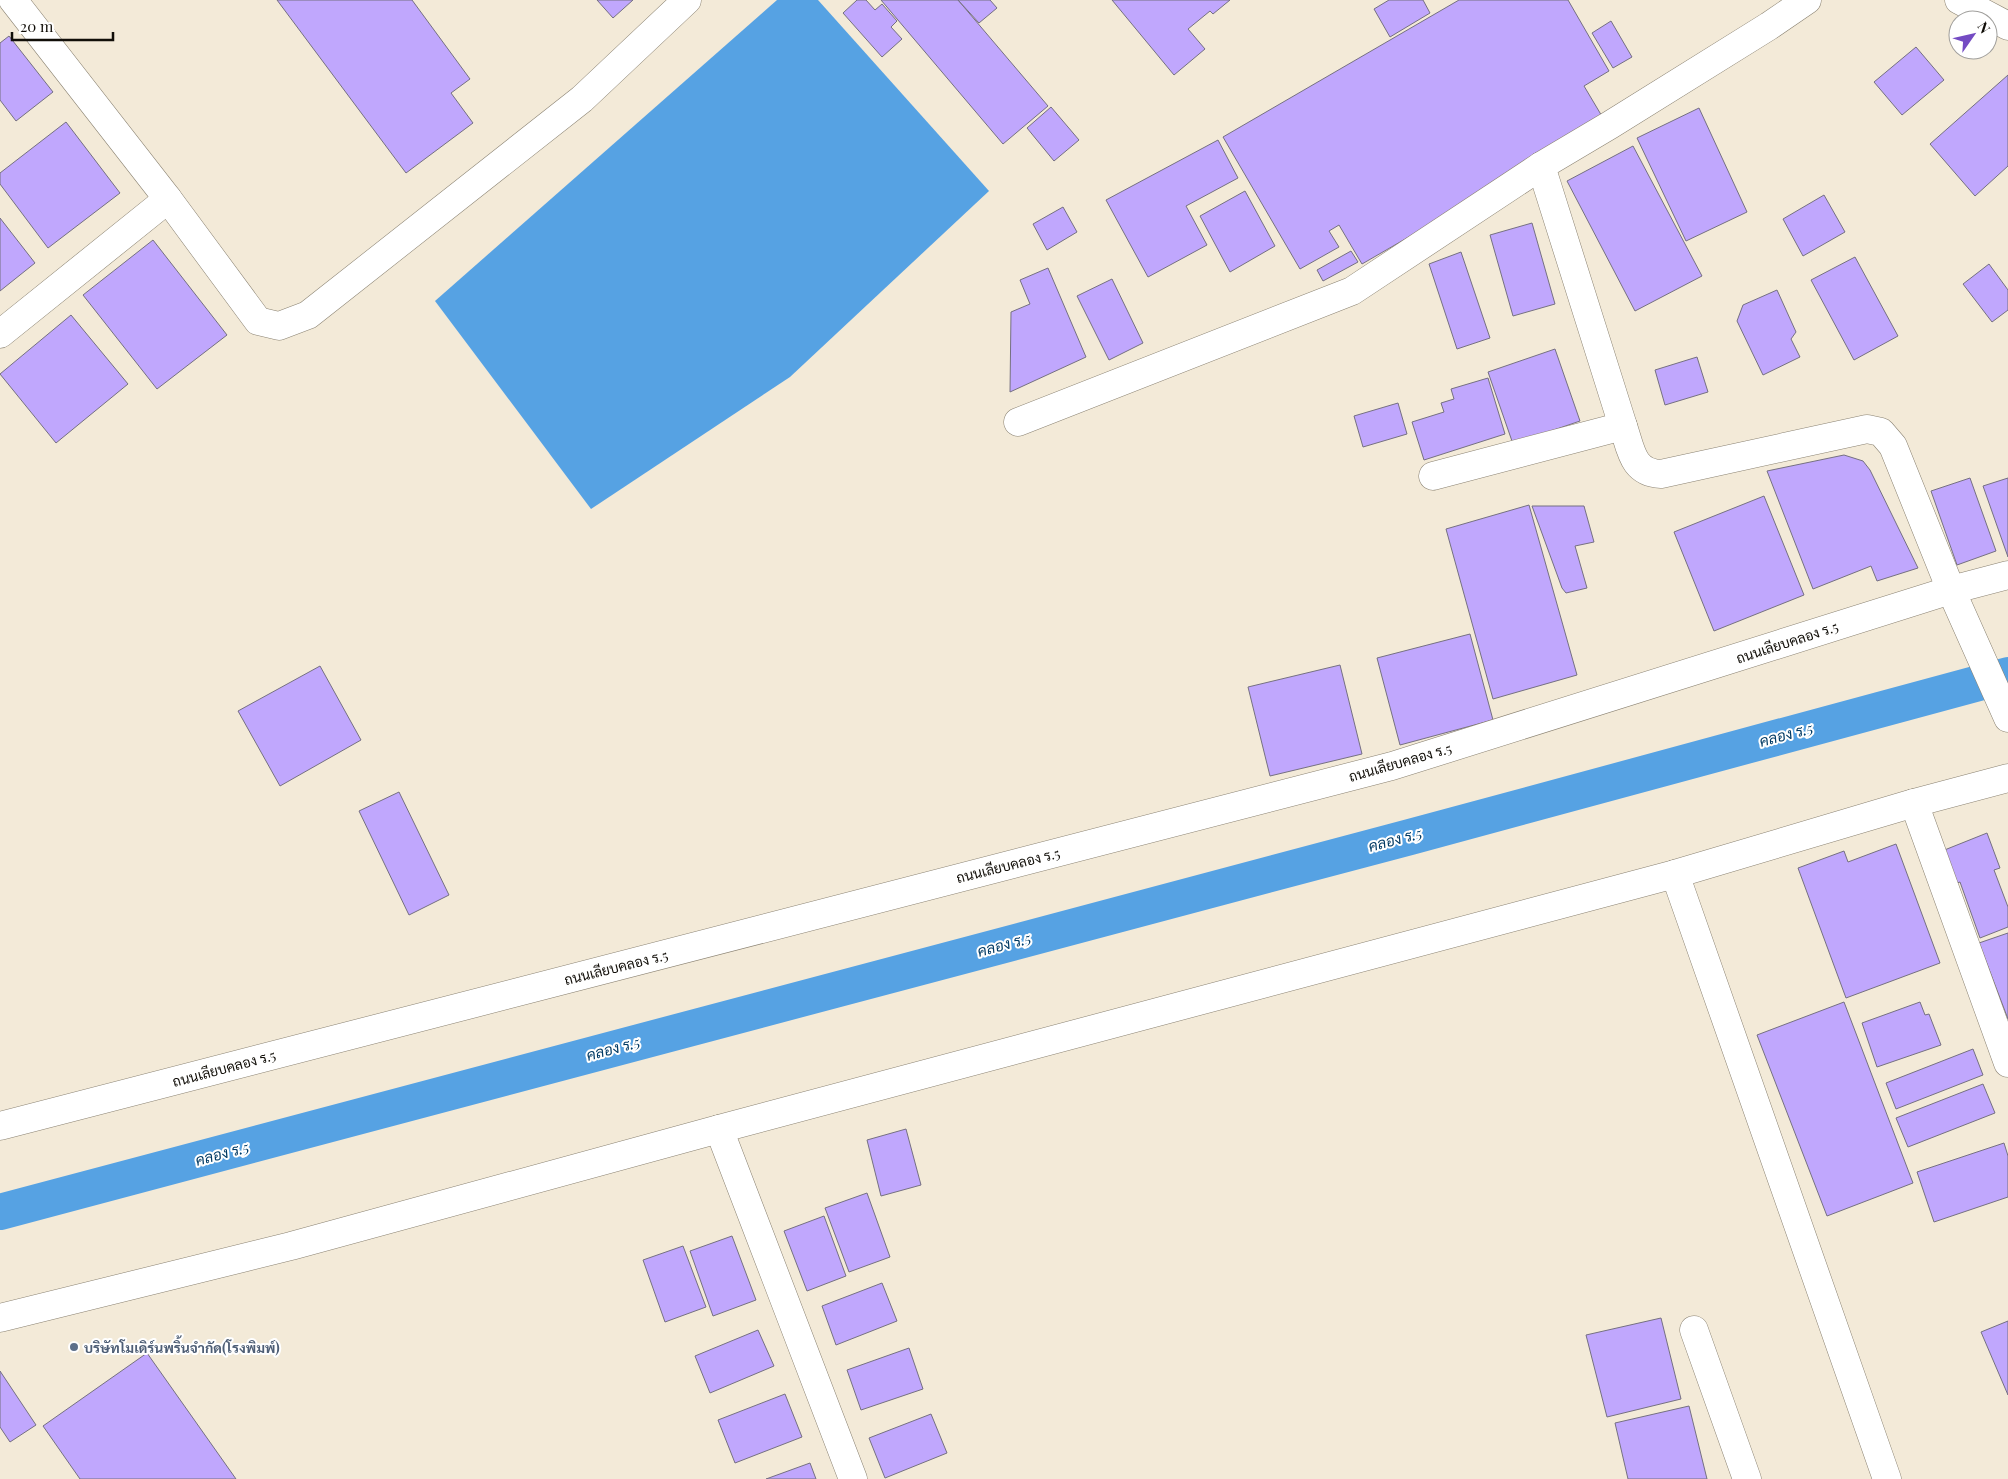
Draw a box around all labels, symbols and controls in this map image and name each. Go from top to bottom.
scale bar [12,10,114,42]
north arrow [1948,10,1998,60]
text: 20 m [20,16,54,36]
text: N [1973,18,1995,37]
street label: ถนนเลียบคลอง ร.5 [1734,616,1841,667]
water label: คลอง ร.5 [1757,717,1815,751]
street label: ถนนเลียบคลอง ร.5 [1346,738,1454,786]
water label: คลอง ร.5 [1366,822,1424,856]
street label: ถนนเลียบคลอง ร.5 [954,843,1062,887]
water label: คลอง ร.5 [975,927,1033,961]
street label: ถนนเลียบคลอง ร.5 [562,945,670,989]
water label: คลอง ร.5 [584,1031,642,1065]
street label: ถนนเลียบคลอง ร.5 [170,1045,278,1091]
water label: คลอง ร.5 [193,1136,251,1170]
place label: บริษัทโมเดิร์นพริ้นจำกัด(โรงพิมพ์) [84,1335,280,1357]
marker: บริษัทโมเดิร์นพริ้นจำกัด(โรงพิมพ์) [68,1341,80,1353]

